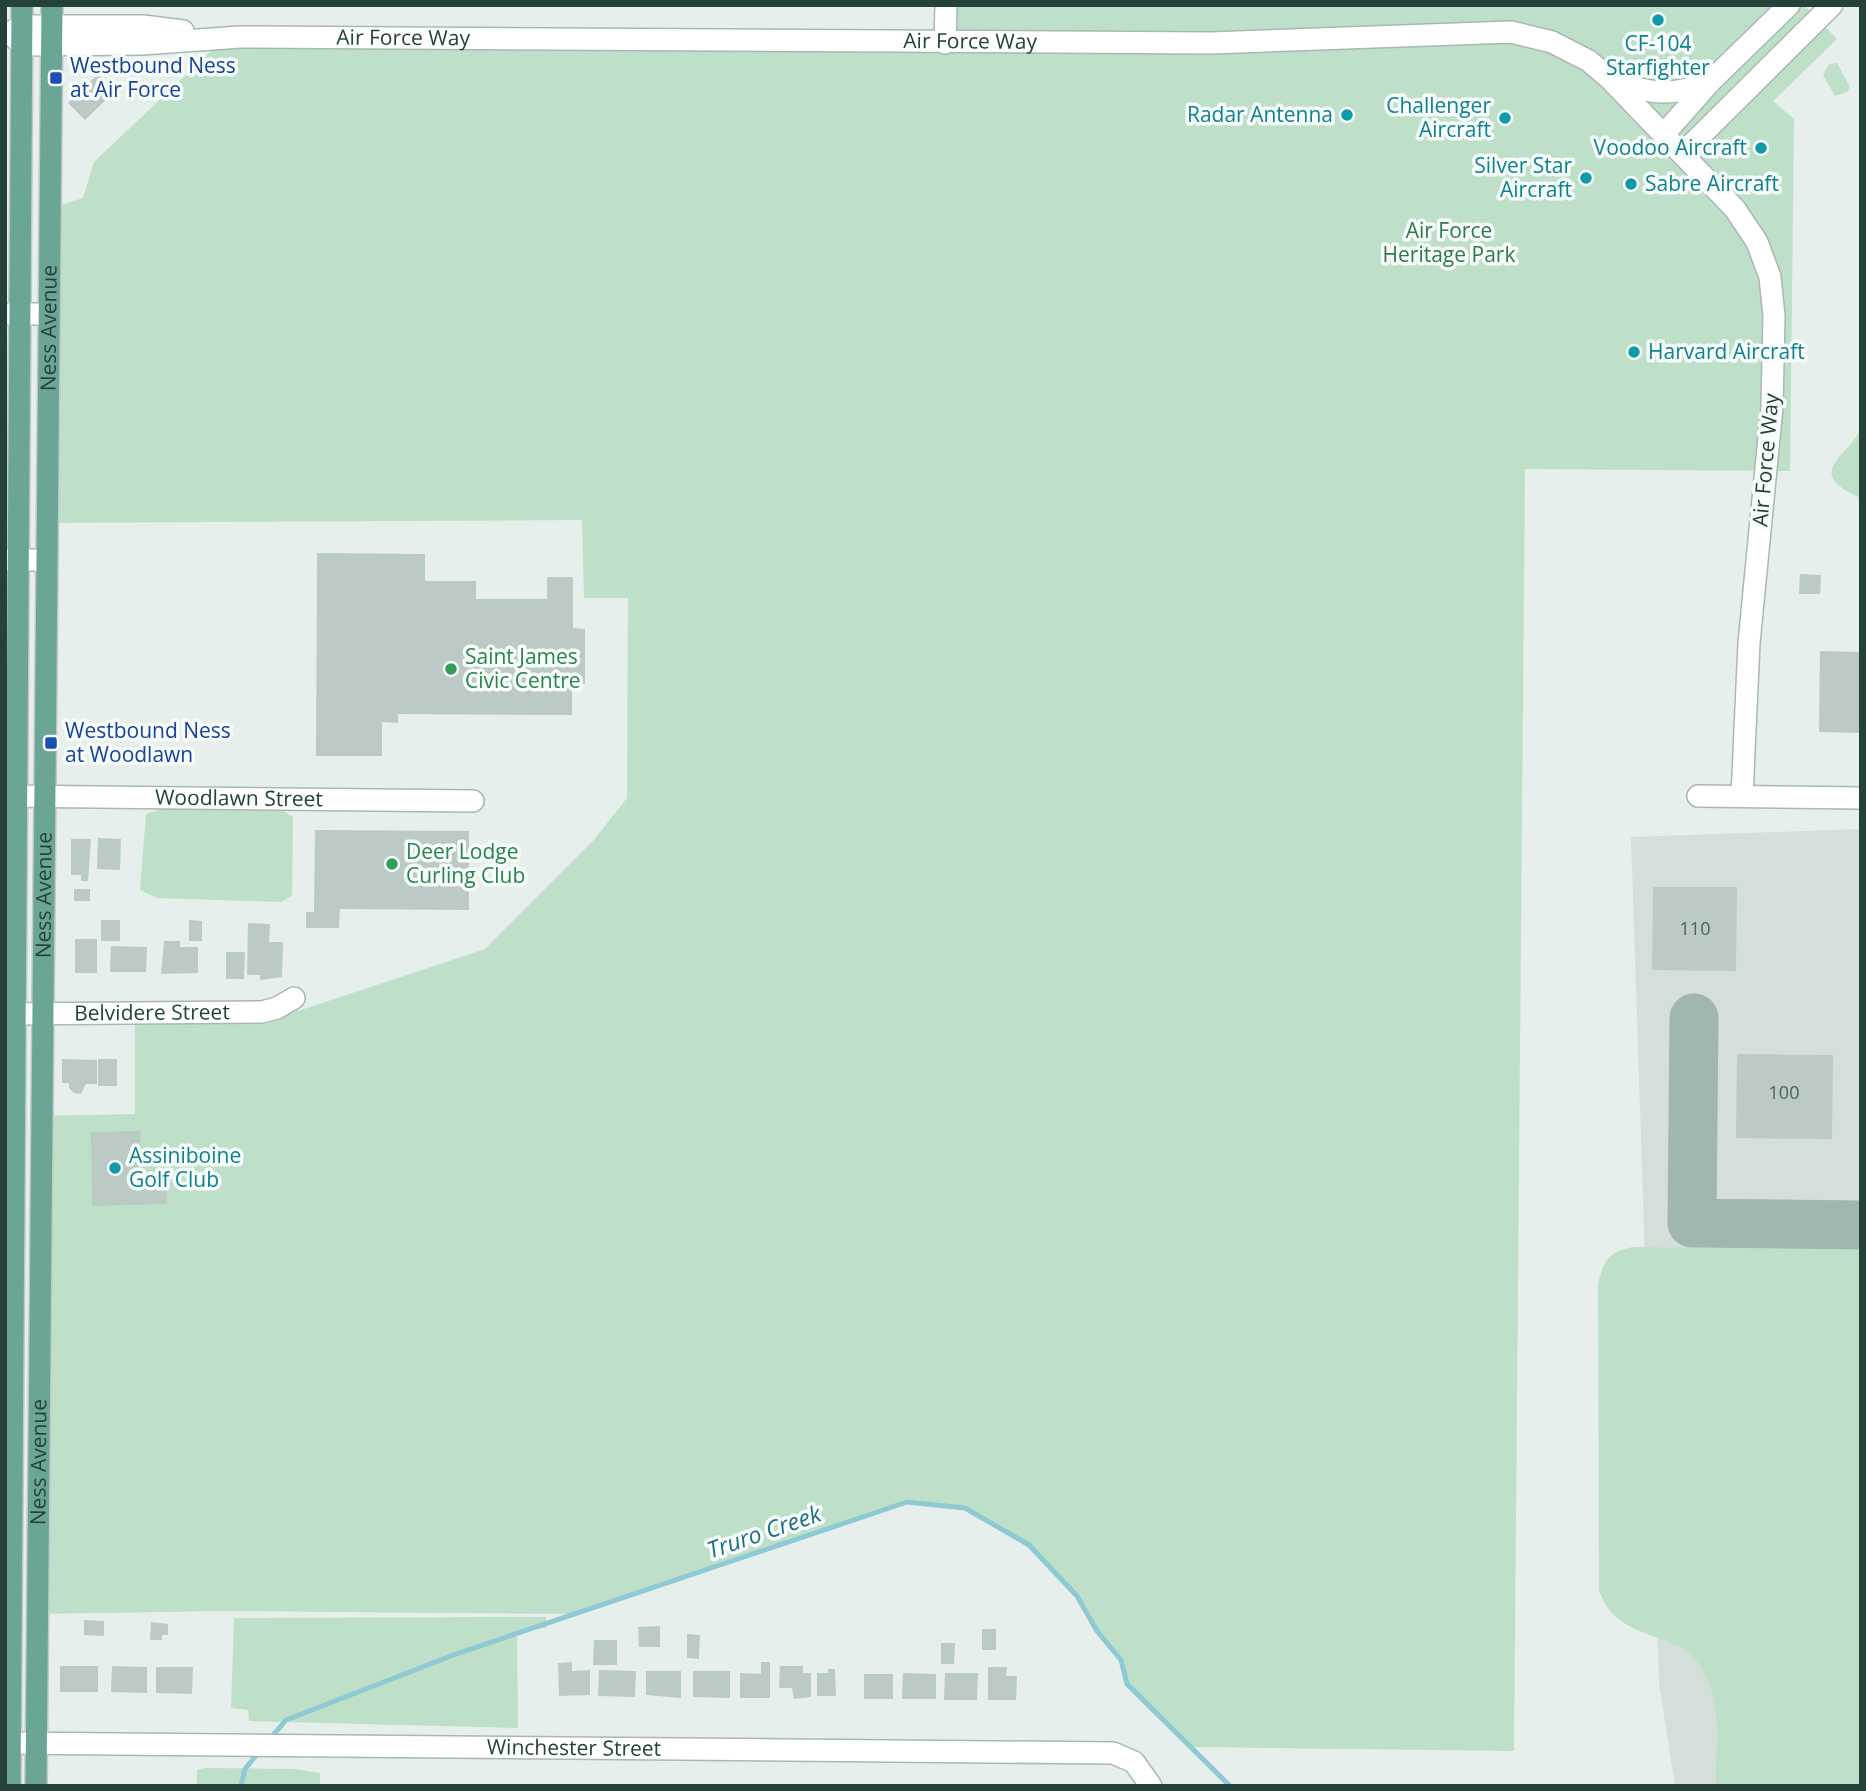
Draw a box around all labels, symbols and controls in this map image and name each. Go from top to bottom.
marker: CF-104 Starfighter [1650,12,1666,28]
street label: Air Force Way [336,23,471,51]
street label: Air Force Way [903,26,1038,55]
place label: CF-104 Starfighter [1606,29,1710,81]
place label: Westbound Ness at Air Force [70,51,236,103]
marker: Westbound Ness at Air Force [48,70,64,86]
place label: Challenger Aircraft [1386,91,1491,143]
place label: Radar Antenna [1187,100,1333,128]
marker: Radar Antenna [1339,107,1355,123]
marker: Challenger Aircraft [1497,110,1513,126]
place label: Voodoo Aircraft [1594,133,1747,161]
marker: Voodoo Aircraft [1753,140,1769,156]
place label: Silver Star Aircraft [1474,151,1572,203]
place label: Sabre Aircraft [1645,169,1779,197]
marker: Silver Star Aircraft [1578,170,1594,186]
marker: Sabre Aircraft [1623,176,1639,192]
park label: Air Force Heritage Park [1383,216,1515,268]
street label: Ness Avenue [34,265,63,391]
place label: Harvard Aircraft [1648,337,1805,365]
marker: Harvard Aircraft [1626,344,1642,360]
street label: Air Force Way [1745,392,1785,528]
place label: Saint James Civic Centre [465,642,581,694]
marker: Saint James Civic Centre [443,661,459,677]
place label: Westbound Ness at Woodlawn [65,716,231,768]
marker: Westbound Ness at Woodlawn [43,735,59,751]
street label: Woodlawn Street [155,783,323,812]
street label: Ness Avenue [28,832,58,958]
place label: Deer Lodge Curling Club [406,837,525,889]
marker: Deer Lodge Curling Club [384,856,400,872]
house number: 110 [1680,916,1710,940]
street label: Belvidere Street [74,997,230,1026]
house number: 100 [1769,1080,1799,1104]
place label: Assiniboine Golf Club [129,1141,241,1193]
marker: Assiniboine Golf Club [107,1160,123,1176]
street label: Ness Avenue [23,1399,52,1525]
water label: Truro Creek [702,1496,826,1565]
street label: Winchester Street [487,1732,661,1762]

